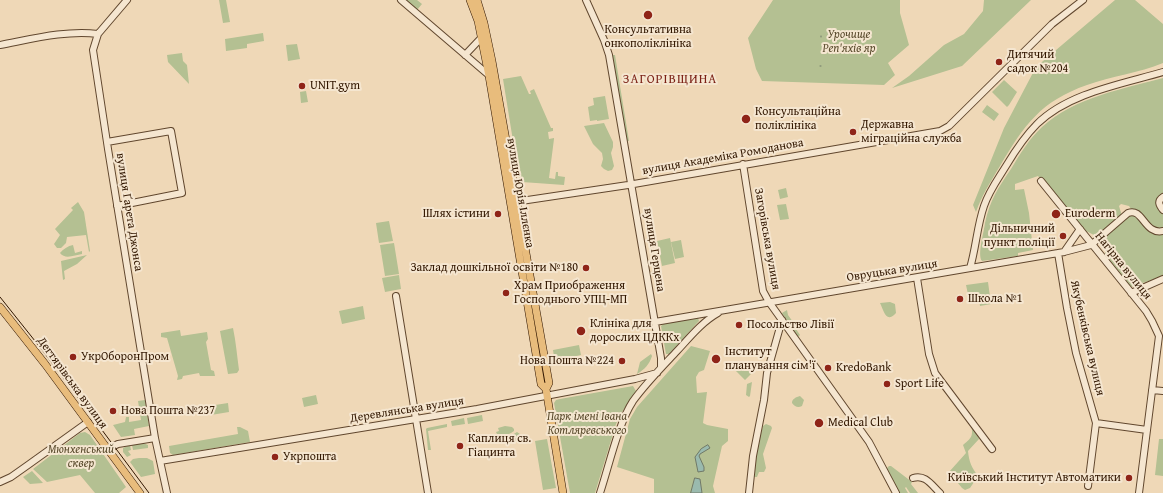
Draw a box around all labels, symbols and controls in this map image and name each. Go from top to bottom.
marker: Консультативна онкополіклініка [642,9,654,21]
place label: Консультативна онкополіклініка [604,23,692,51]
park label: Урочище Реп'яхів яр [823,28,875,56]
place label: Дитячий садок №204 [1007,48,1068,76]
marker: Дитячий садок №204 [994,57,1004,67]
district label: ЗАГОРІВЩИНА [623,72,717,88]
place label: UNIT.gym [310,79,360,93]
marker: UNIT.gym [297,81,307,91]
place label: Консультаційна поліклініка [755,105,841,133]
marker: Консультаційна поліклініка [740,113,752,125]
place label: Державна міграційна служба [861,118,962,146]
marker: Державна міграційна служба [848,127,858,137]
street label: вулиця Академіка Ромоданова [641,136,805,178]
street label: вулиця Юрія Іллєнка [503,137,537,249]
street label: вулиця Ґарета Джонса [113,152,145,272]
street label: Загорівська вулиця [751,187,783,291]
place label: Шлях істини [423,207,490,221]
street label: вулиця Герцена [640,207,668,293]
place label: Euroderm [1065,207,1115,221]
marker: Euroderm [1050,208,1062,220]
marker: Шлях істини [493,209,503,219]
place label: Дільничний пункт поліції [984,222,1055,250]
street label: Нагірна вулиця [1091,229,1155,303]
marker: Дільничний пункт поліції [1058,231,1068,241]
street label: Овруцька вулиця [846,257,938,285]
place label: Заклад дошкільної освіти №180 [410,261,578,275]
marker: Заклад дошкільної освіти №180 [581,263,591,273]
place label: Храм Приображення Господнього УПЦ-МП [514,279,627,307]
street label: Якубенківська вулиця [1067,279,1107,397]
marker: Храм Приображення Господнього УПЦ-МП [501,288,511,298]
place label: Школа №1 [968,292,1023,306]
marker: Школа №1 [955,294,965,304]
place label: Клініка для дорослих ЦДККх [590,317,679,345]
place label: Посольство Лівії [747,318,834,332]
marker: Посольство Лівії [734,320,744,330]
marker: Клініка для дорослих ЦДККх [575,325,587,337]
street label: Дегтярівська вулиця [34,334,110,432]
place label: Інститут планування сім'ї [725,345,815,373]
place label: УкрОборонПром [81,350,169,364]
marker: УкрОборонПром [68,352,78,362]
marker: Інститут планування сім'ї [710,353,722,365]
place label: Нова Пошта №224 [520,354,614,368]
marker: Нова Пошта №224 [617,356,627,366]
place label: KredoBank [836,361,891,375]
marker: KredoBank [823,363,833,373]
place label: Sport Life [895,377,944,391]
marker: Sport Life [882,379,892,389]
street label: Деревлянська вулиця [349,394,465,426]
place label: Нова Пошта №237 [121,404,215,418]
marker: Нова Пошта №237 [108,406,118,416]
park label: Парк імені Івана Котляревського [547,410,627,438]
place label: Medical Club [828,416,893,430]
marker: Medical Club [813,417,825,429]
place label: Каплиця св. Гіацинта [468,432,531,460]
marker: Каплиця св. Гіацинта [455,441,465,451]
park label: Мюнхенський сквер [48,443,114,471]
place label: Укрпошта [283,450,337,464]
marker: Укрпошта [270,452,280,462]
place label: Київський Інститут Автоматики [948,471,1121,485]
marker: Київський Інститут Автоматики [1124,473,1134,483]

